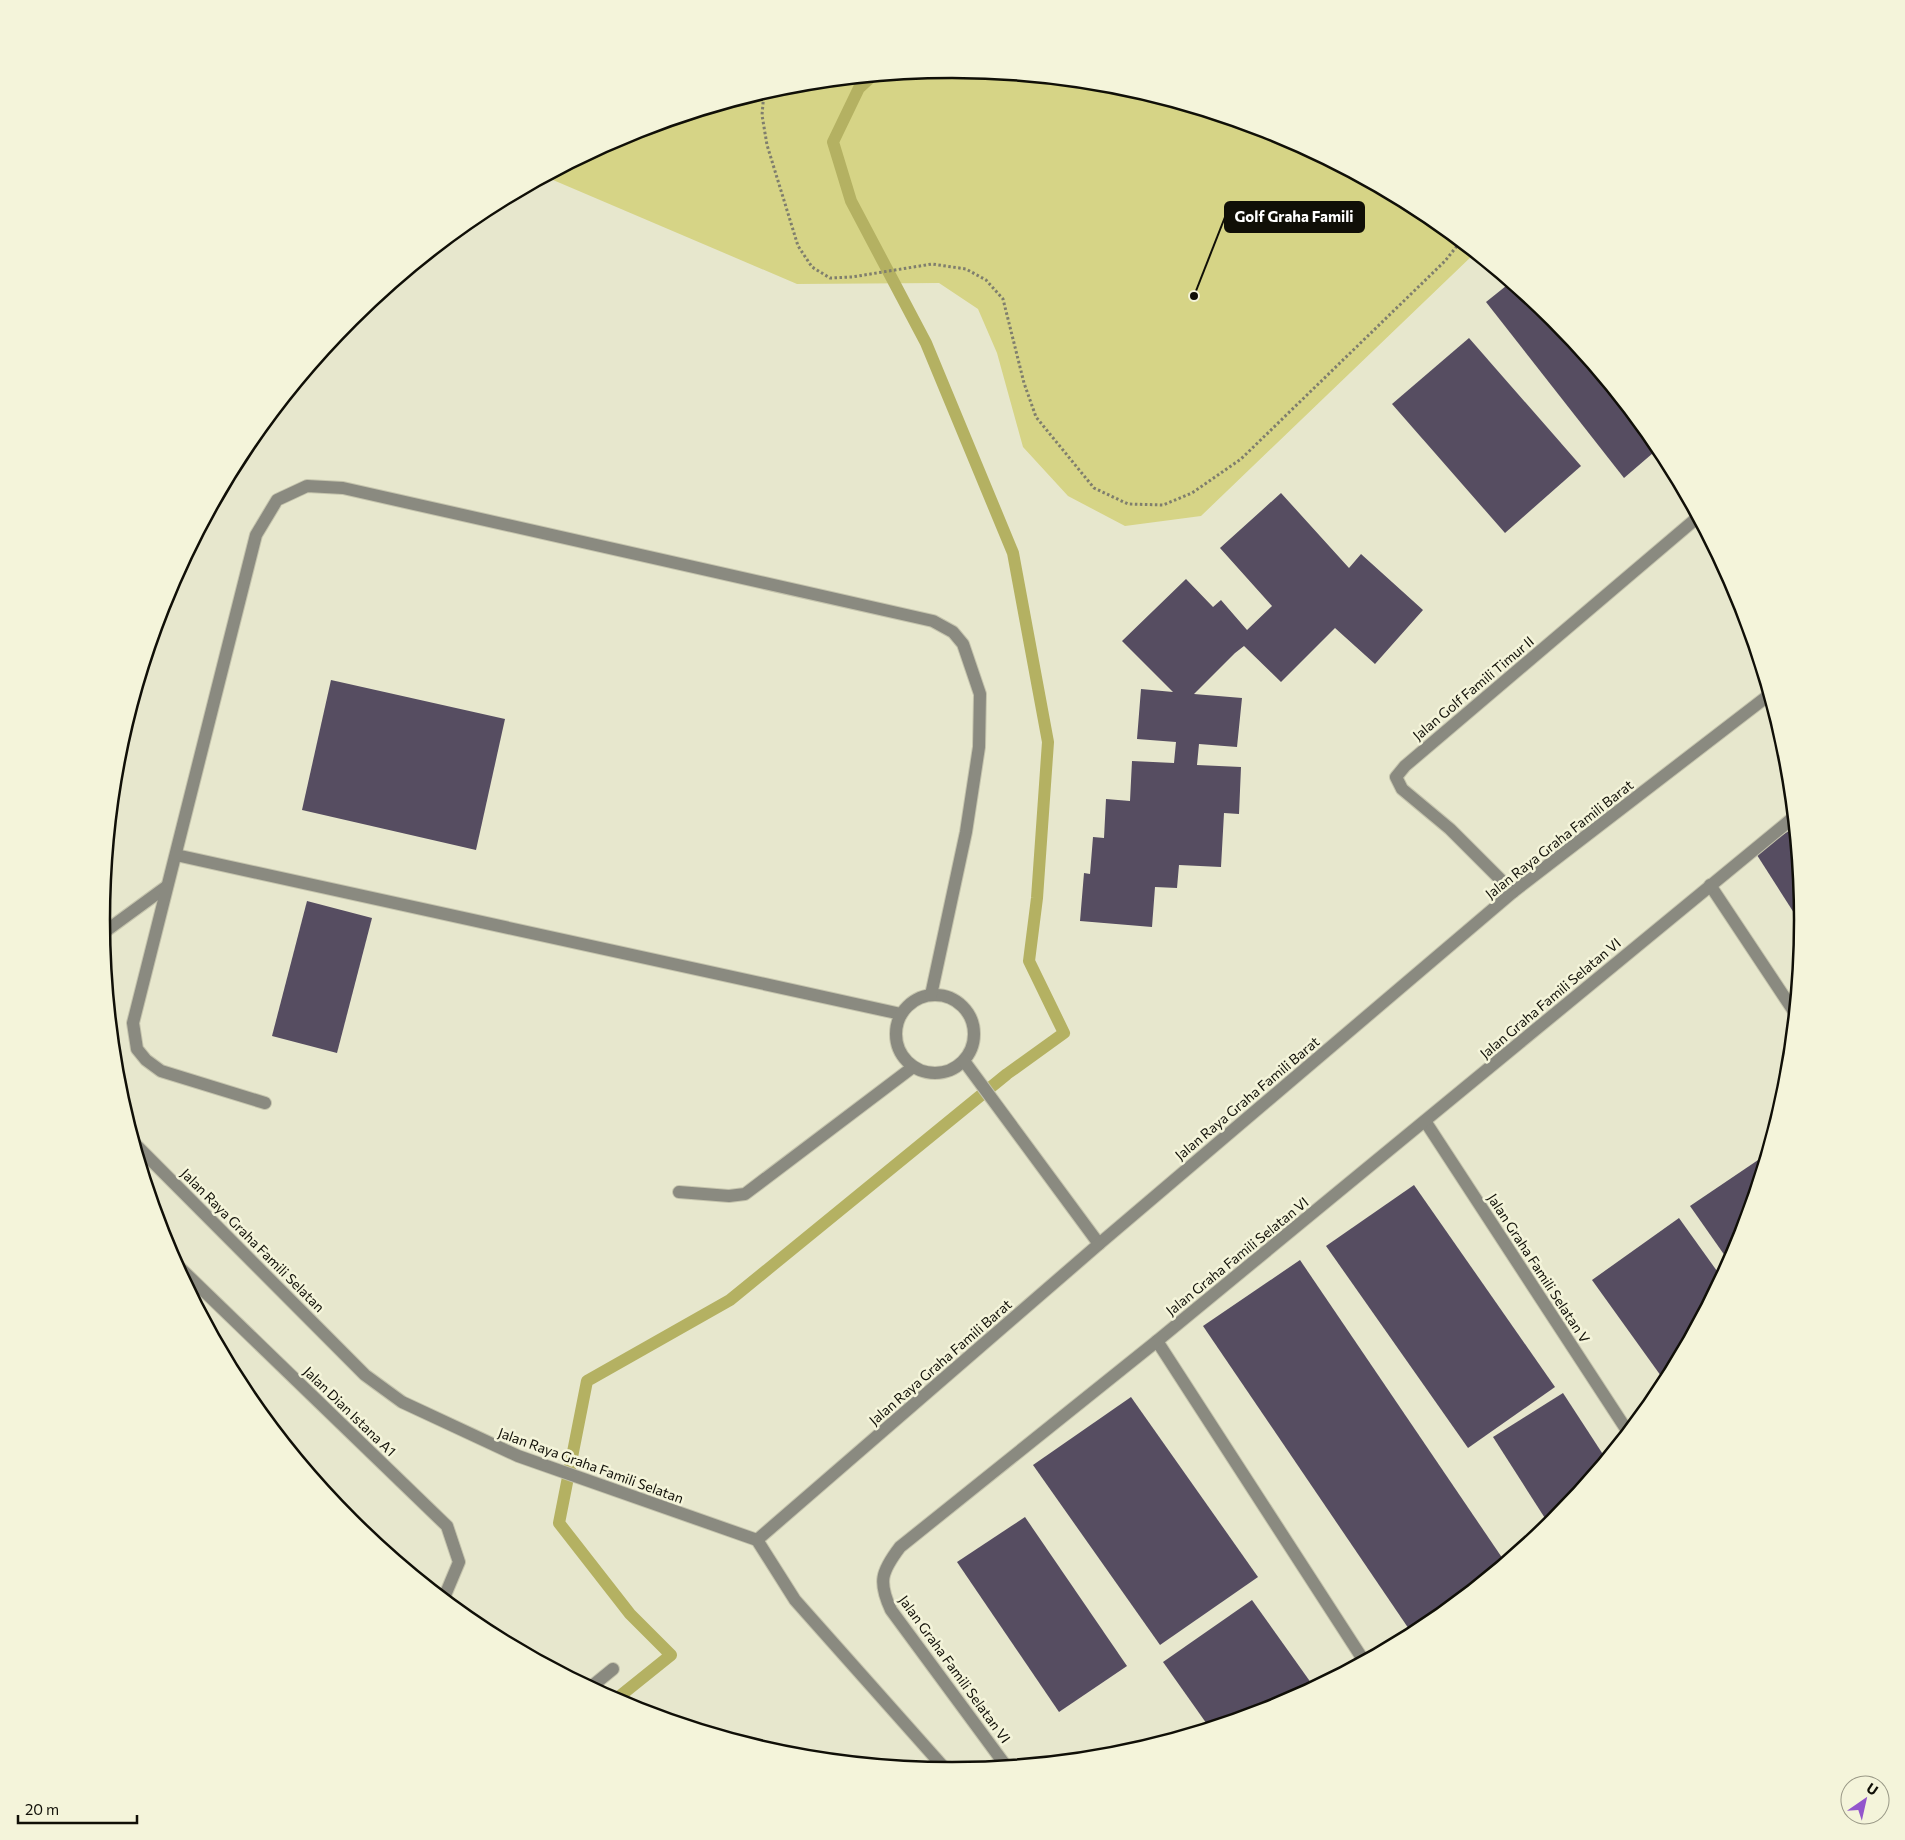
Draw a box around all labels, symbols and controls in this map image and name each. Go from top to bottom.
callout: Golf Graha Famili [1225,202,1364,232]
text: Golf Graha Famili [1234,207,1354,225]
street label: Jalan Golf Famili Timur II [1409,632,1537,744]
street label: Jalan Raya Graha Famili Barat [1482,776,1637,902]
street label: Jalan Graha Famili Selatan VI [1476,934,1624,1062]
street label: Jalan Raya Graha Famili Barat [1171,1032,1323,1163]
street label: Jalan Raya Graha Famili Selatan [178,1165,328,1315]
street label: Jalan Graha Famili Selatan V [1484,1190,1594,1346]
street label: Jalan Graha Famili Selatan VI [1162,1193,1312,1319]
street label: Jalan Raya Graha Famili Barat [865,1295,1015,1429]
street label: Jalan Dian Istana A1 [300,1363,400,1459]
street label: Jalan Raya Graha Famili Selatan [496,1424,686,1506]
street label: Jalan Graha Famili Selatan VI [896,1592,1014,1746]
north arrow [1840,1775,1890,1825]
text: U [1864,1779,1882,1799]
scale bar [18,1792,136,1824]
text: 20 m [25,1800,59,1818]

